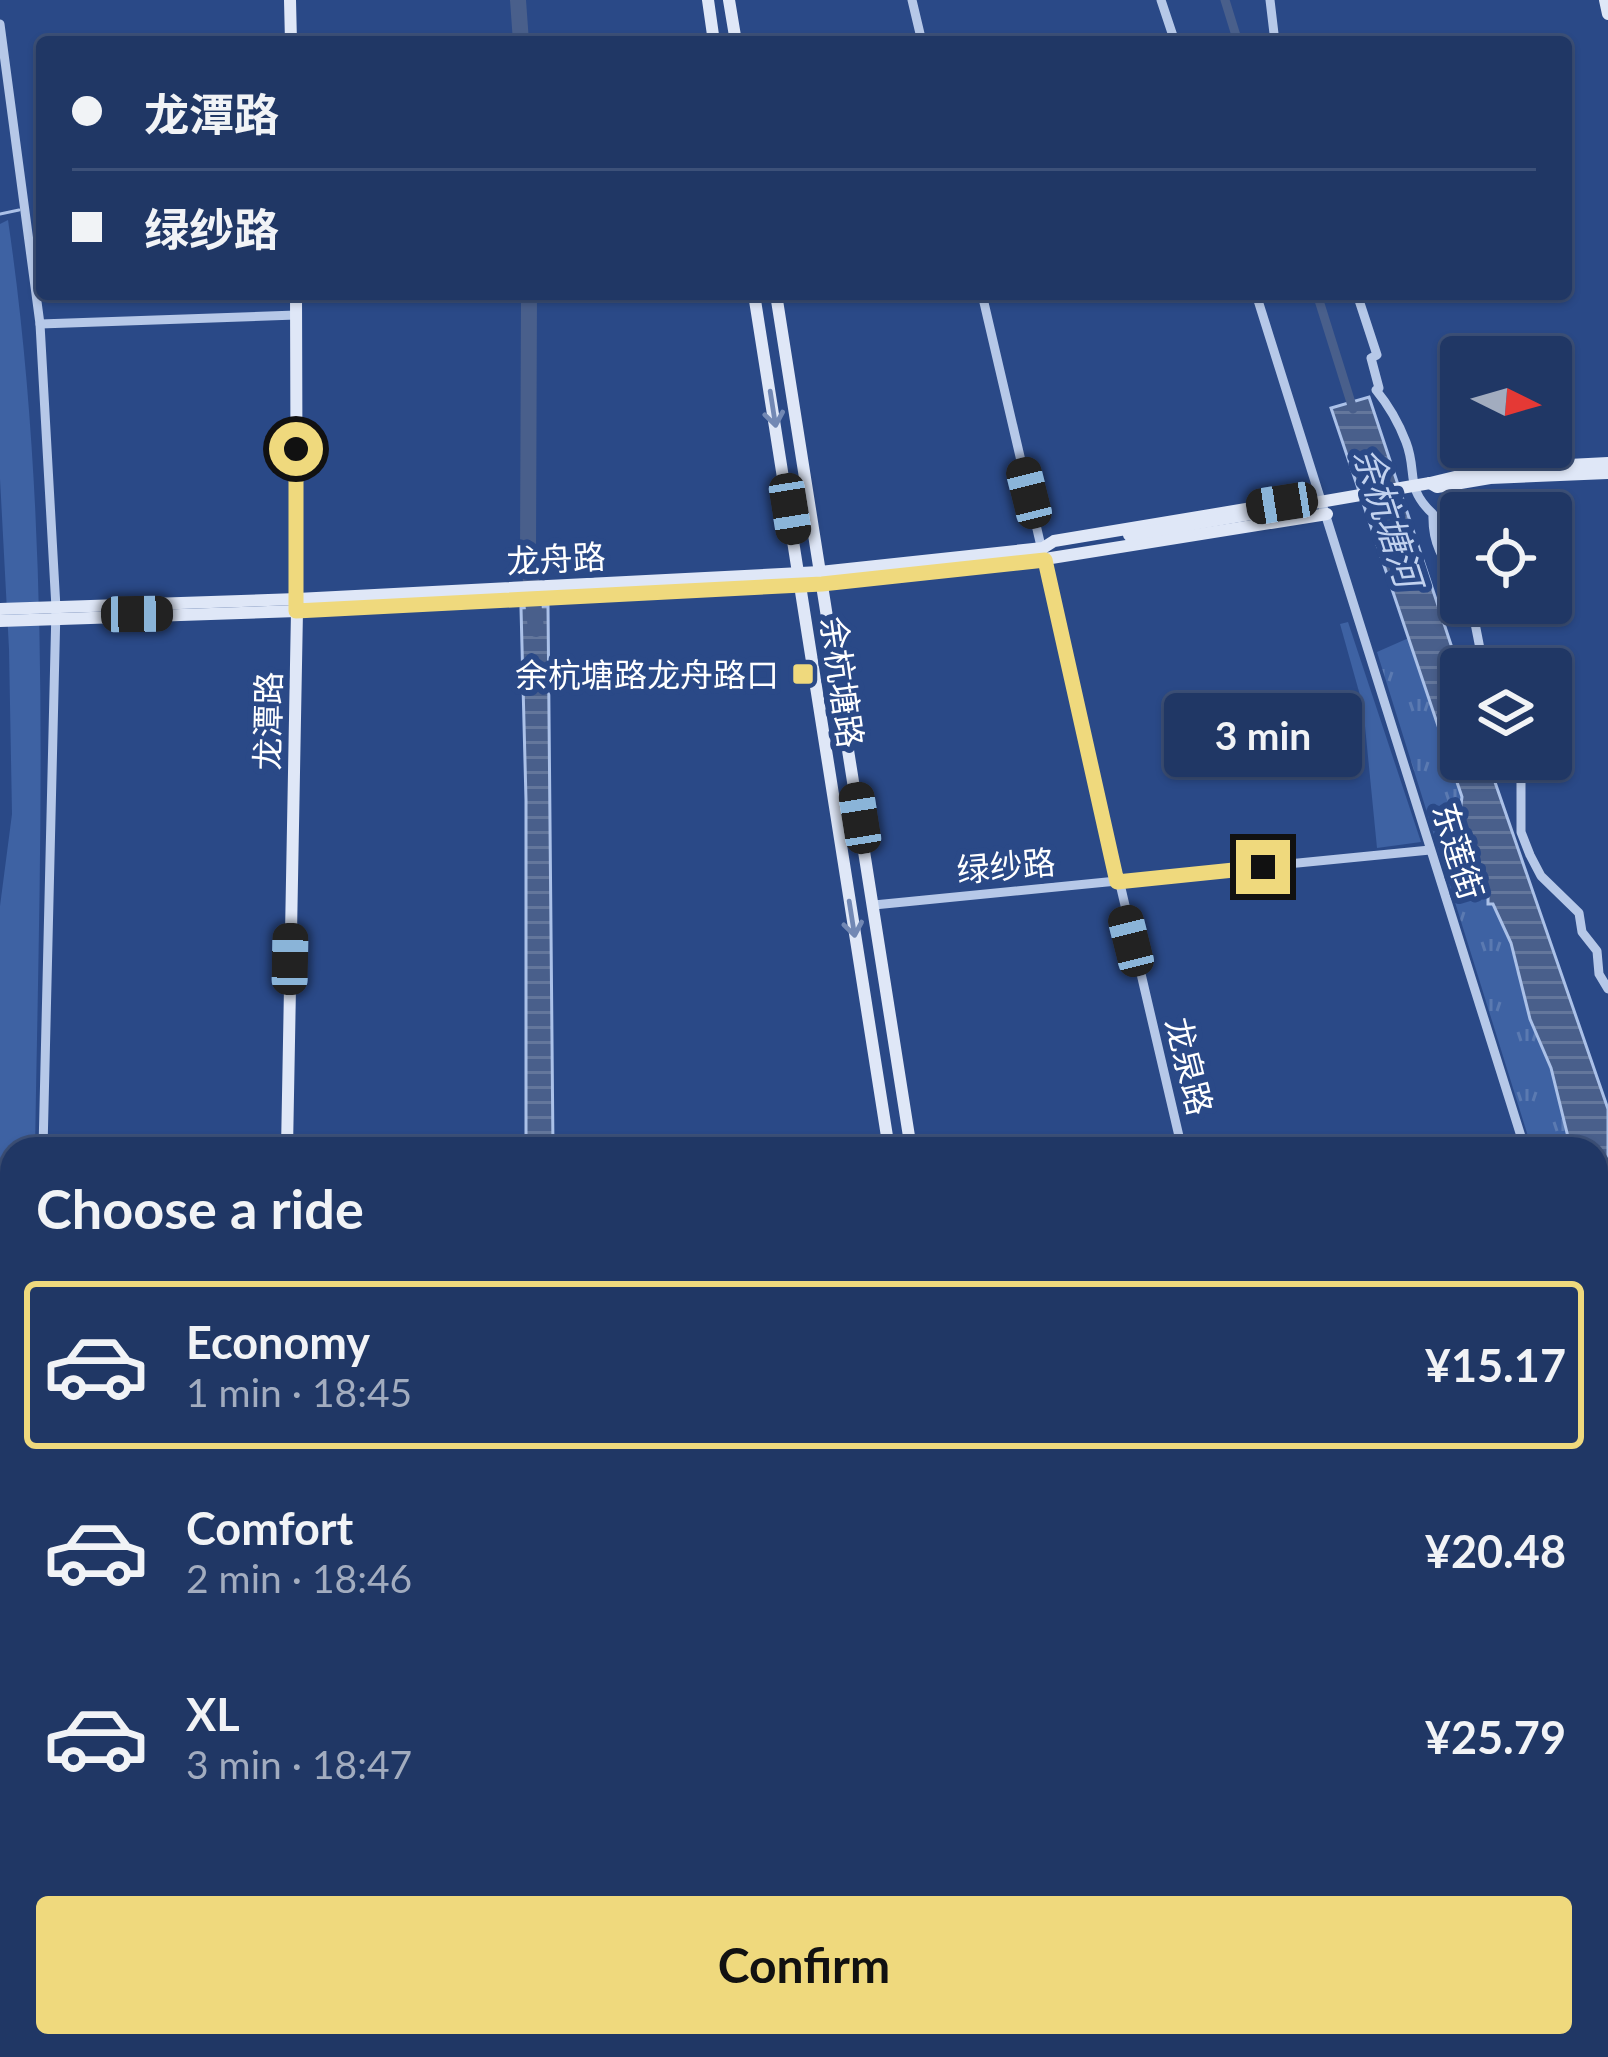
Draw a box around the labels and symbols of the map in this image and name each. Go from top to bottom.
north arrow [1440,336,1572,468]
one-way arrow [763,389,786,428]
route start [269,422,323,476]
water label: 余杭塘河 [1346,442,1434,598]
car [1003,454,1055,532]
car [767,471,813,547]
car [1244,480,1320,526]
street label: 龙舟路 [506,535,606,581]
car [101,595,173,633]
street label: 余杭塘路 [814,614,872,750]
place label: 余杭塘路龙舟路口 [515,654,779,694]
marker: 余杭塘路龙舟路口 [790,661,816,687]
street label: 龙潭路 [246,671,288,771]
callout: 3 min [1164,693,1362,777]
car [837,780,883,856]
street label: 东莲街 [1425,798,1493,904]
route end [1236,840,1290,894]
street label: 绿纱路 [955,841,1057,889]
one-way arrow [841,899,864,938]
car [1105,902,1157,980]
car [271,923,309,995]
street label: 龙泉路 [1159,1013,1221,1119]

